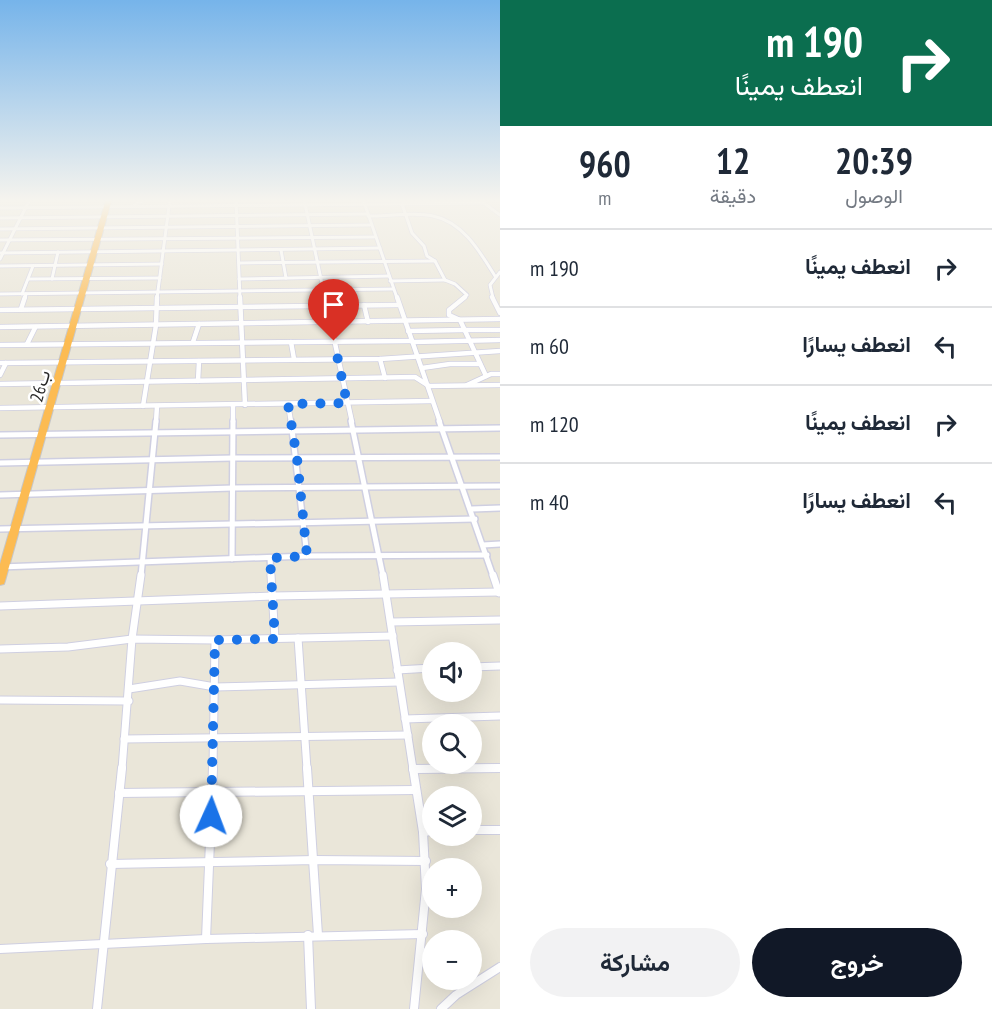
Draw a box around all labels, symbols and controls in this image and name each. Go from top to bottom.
text: 190 m [766,14,863,69]
icon: right [884,24,962,102]
text: انعطف يمينًا [735,68,863,102]
text: 12 [716,137,750,184]
text: 20:39 [835,137,913,184]
text: 960 [579,140,631,187]
text: دقيقة [710,183,756,209]
text: الوصول [845,183,903,209]
text: m [598,185,611,211]
text: انعطف يمينًا [805,252,911,280]
icon: right [929,252,962,285]
text: 190 m [530,254,579,282]
pin [308,279,359,341]
icon: arrive [317,288,350,321]
text: انعطف يسارًا [802,330,911,358]
icon: left [929,330,962,363]
text: 60 m [530,332,569,360]
street label: 26ب [25,367,55,405]
text: انعطف يمينًا [805,408,911,436]
icon: right [929,408,962,441]
text: 120 m [530,410,579,438]
text: انعطف يسارًا [802,486,911,514]
icon: left [929,486,962,519]
text: 40 m [530,488,569,516]
map controls [422,642,482,990]
button: sound [422,642,482,702]
button: search [422,714,482,774]
position arrow [179,784,243,848]
button: layers [422,786,482,846]
button: + [422,858,482,918]
button: مشاركة [530,928,740,997]
button: خروج [752,928,962,997]
button: − [422,930,482,990]

